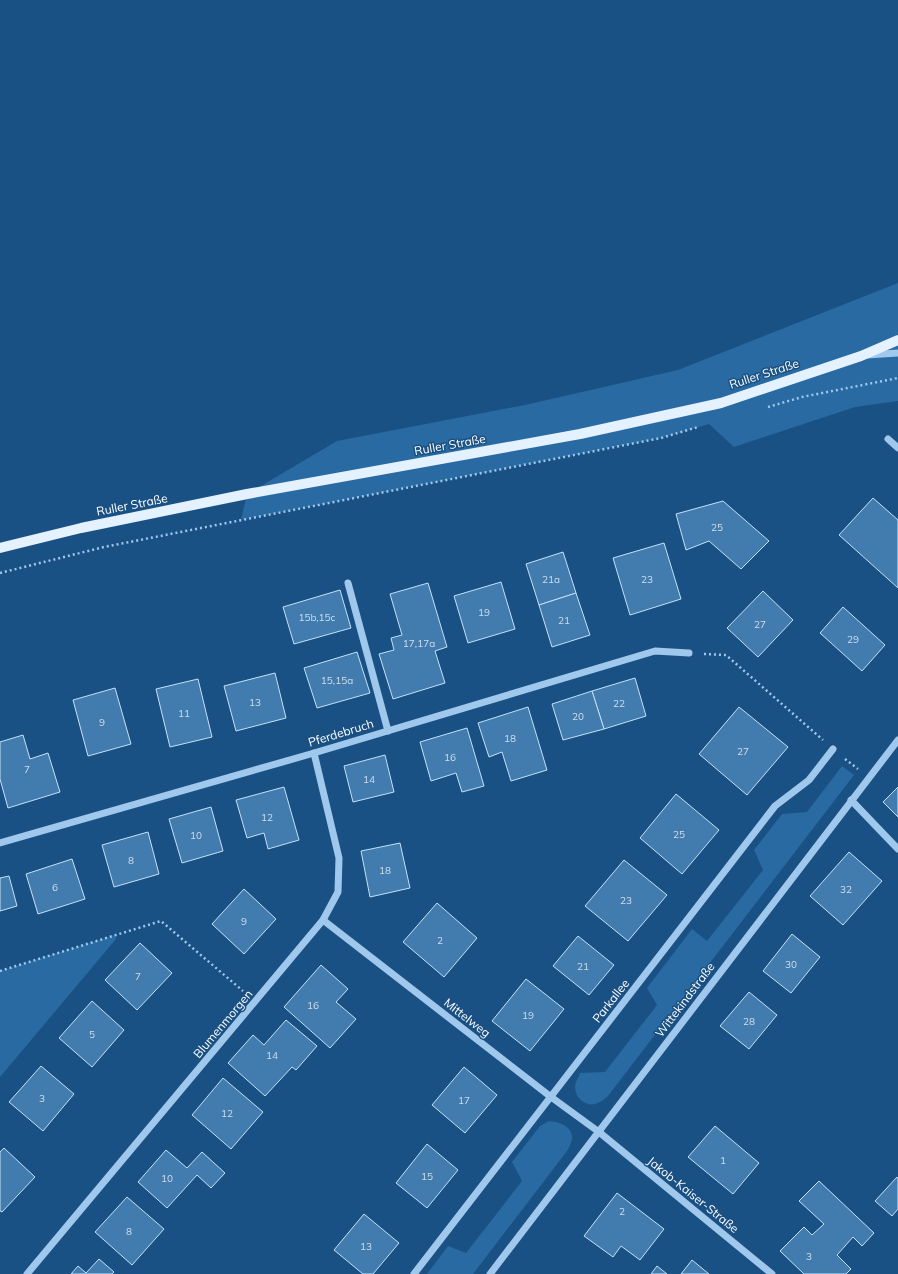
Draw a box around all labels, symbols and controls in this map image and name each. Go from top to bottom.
street label: Ruller Straße [727,355,801,392]
street label: Ruller Straße [413,431,487,458]
street label: Ruller Straße [95,490,169,519]
house number: 25 [711,521,723,534]
house number: 21a [542,573,560,586]
house number: 23 [641,573,653,586]
house number: 19 [478,606,490,619]
house number: 15b,15c [298,611,336,624]
house number: 21 [558,614,570,627]
house number: 27 [754,618,766,631]
house number: 29 [847,633,859,646]
house number: 17,17a [403,637,435,650]
house number: 15,15a [321,674,353,687]
house number: 13 [249,696,261,709]
house number: 22 [613,697,625,710]
house number: 11 [178,707,190,720]
house number: 20 [572,710,584,723]
street label: Pferdebruch [306,715,375,750]
house number: 9 [99,716,105,729]
house number: 18 [504,732,516,745]
house number: 27 [737,745,749,758]
house number: 16 [444,751,456,764]
house number: 7 [24,763,30,776]
house number: 14 [363,773,375,786]
house number: 12 [261,811,273,824]
house number: 25 [673,828,685,841]
house number: 10 [190,829,202,842]
house number: 8 [128,854,134,867]
house number: 18 [379,864,391,877]
house number: 6 [52,881,58,894]
house number: 32 [840,883,852,896]
house number: 23 [620,894,632,907]
house number: 9 [241,915,247,928]
house number: 2 [437,934,443,947]
house number: 30 [785,958,797,971]
street label: Wittekindstraße [652,959,718,1040]
house number: 21 [577,960,589,973]
house number: 7 [135,970,141,983]
street label: Parkallee [589,976,632,1025]
street label: Blumenmorgen [190,986,256,1061]
street label: Mittelweg [441,995,494,1040]
house number: 16 [307,999,319,1012]
house number: 19 [522,1009,534,1022]
house number: 28 [743,1015,755,1028]
house number: 5 [89,1028,95,1041]
house number: 14 [266,1049,278,1062]
house number: 3 [39,1092,45,1105]
house number: 17 [458,1094,470,1107]
house number: 12 [221,1107,233,1120]
street label: Jakob-Kaiser-Straße [645,1153,742,1236]
house number: 1 [720,1154,726,1167]
house number: 15 [421,1170,433,1183]
house number: 10 [161,1172,173,1185]
house number: 2 [619,1205,625,1218]
house number: 8 [126,1225,132,1238]
house number: 13 [360,1240,372,1253]
house number: 3 [806,1250,812,1263]

